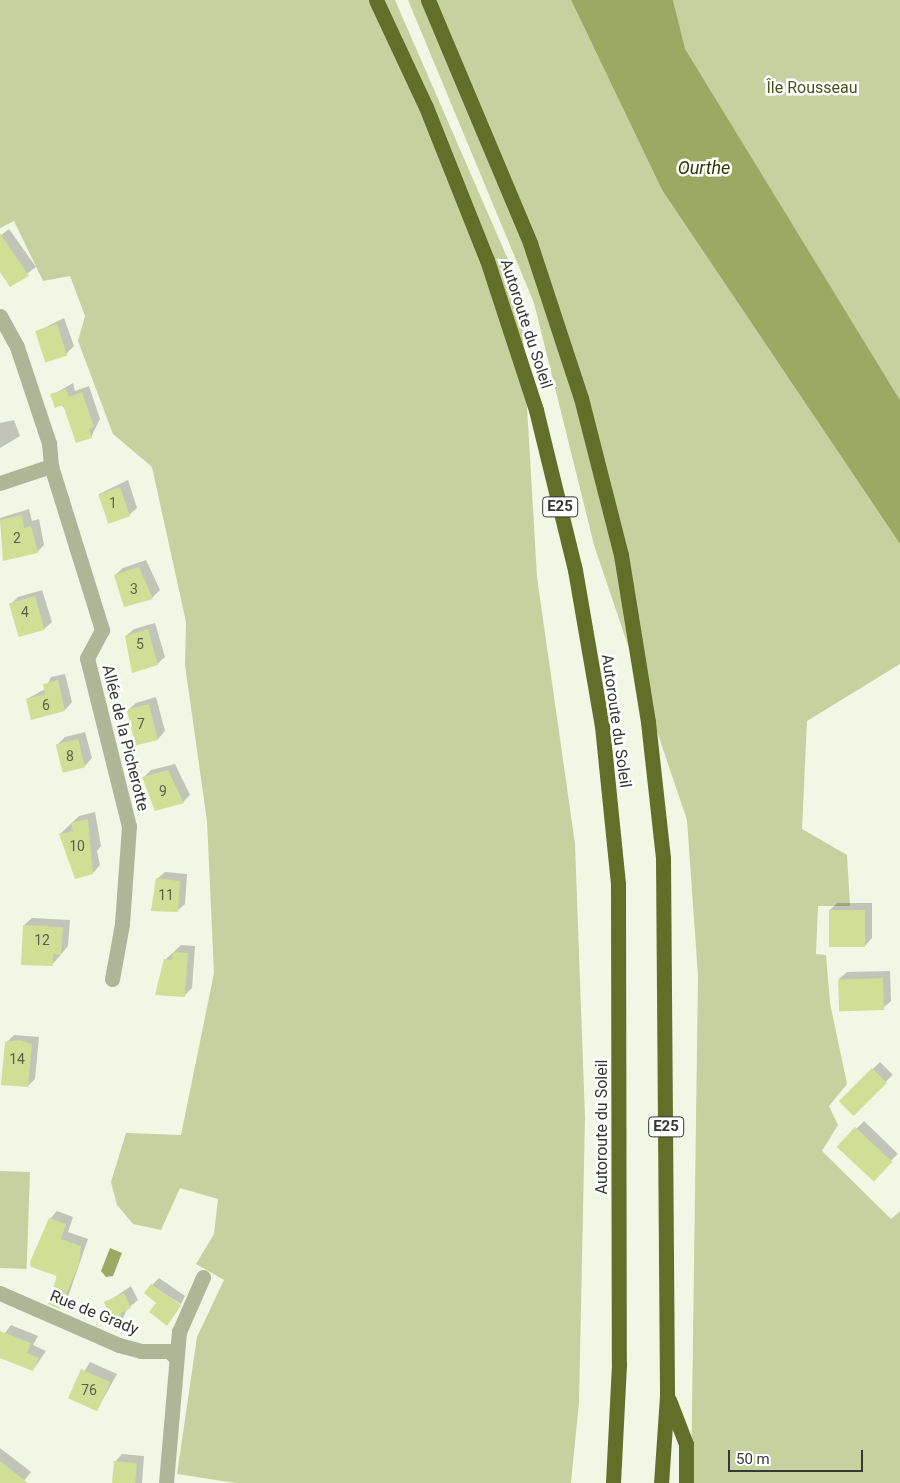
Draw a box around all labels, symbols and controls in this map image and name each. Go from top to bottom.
park label: Île Rousseau [766,78,858,98]
water label: Ourthe [678,157,730,179]
street label: Autoroute du Soleil [496,257,556,391]
road number: E25 [541,494,579,520]
house number: 1 [109,495,117,511]
house number: 2 [13,530,21,546]
house number: 3 [130,581,138,597]
house number: 4 [21,604,29,620]
house number: 5 [136,636,144,652]
street label: Autoroute du Soleil [597,653,635,789]
street label: Allée de la Picherotte [98,663,152,813]
house number: 6 [42,697,50,713]
house number: 7 [137,716,145,732]
house number: 8 [66,748,74,764]
house number: 9 [159,783,167,799]
house number: 10 [69,838,85,854]
house number: 11 [158,887,174,903]
house number: 12 [34,932,50,948]
house number: 14 [9,1051,25,1067]
street label: Autoroute du Soleil [592,1060,612,1194]
road number: E25 [647,1114,685,1140]
street label: Rue de Grady [47,1287,141,1339]
house number: 76 [81,1382,97,1398]
scale bar [730,1440,865,1472]
text: 50 m [736,1450,770,1468]

